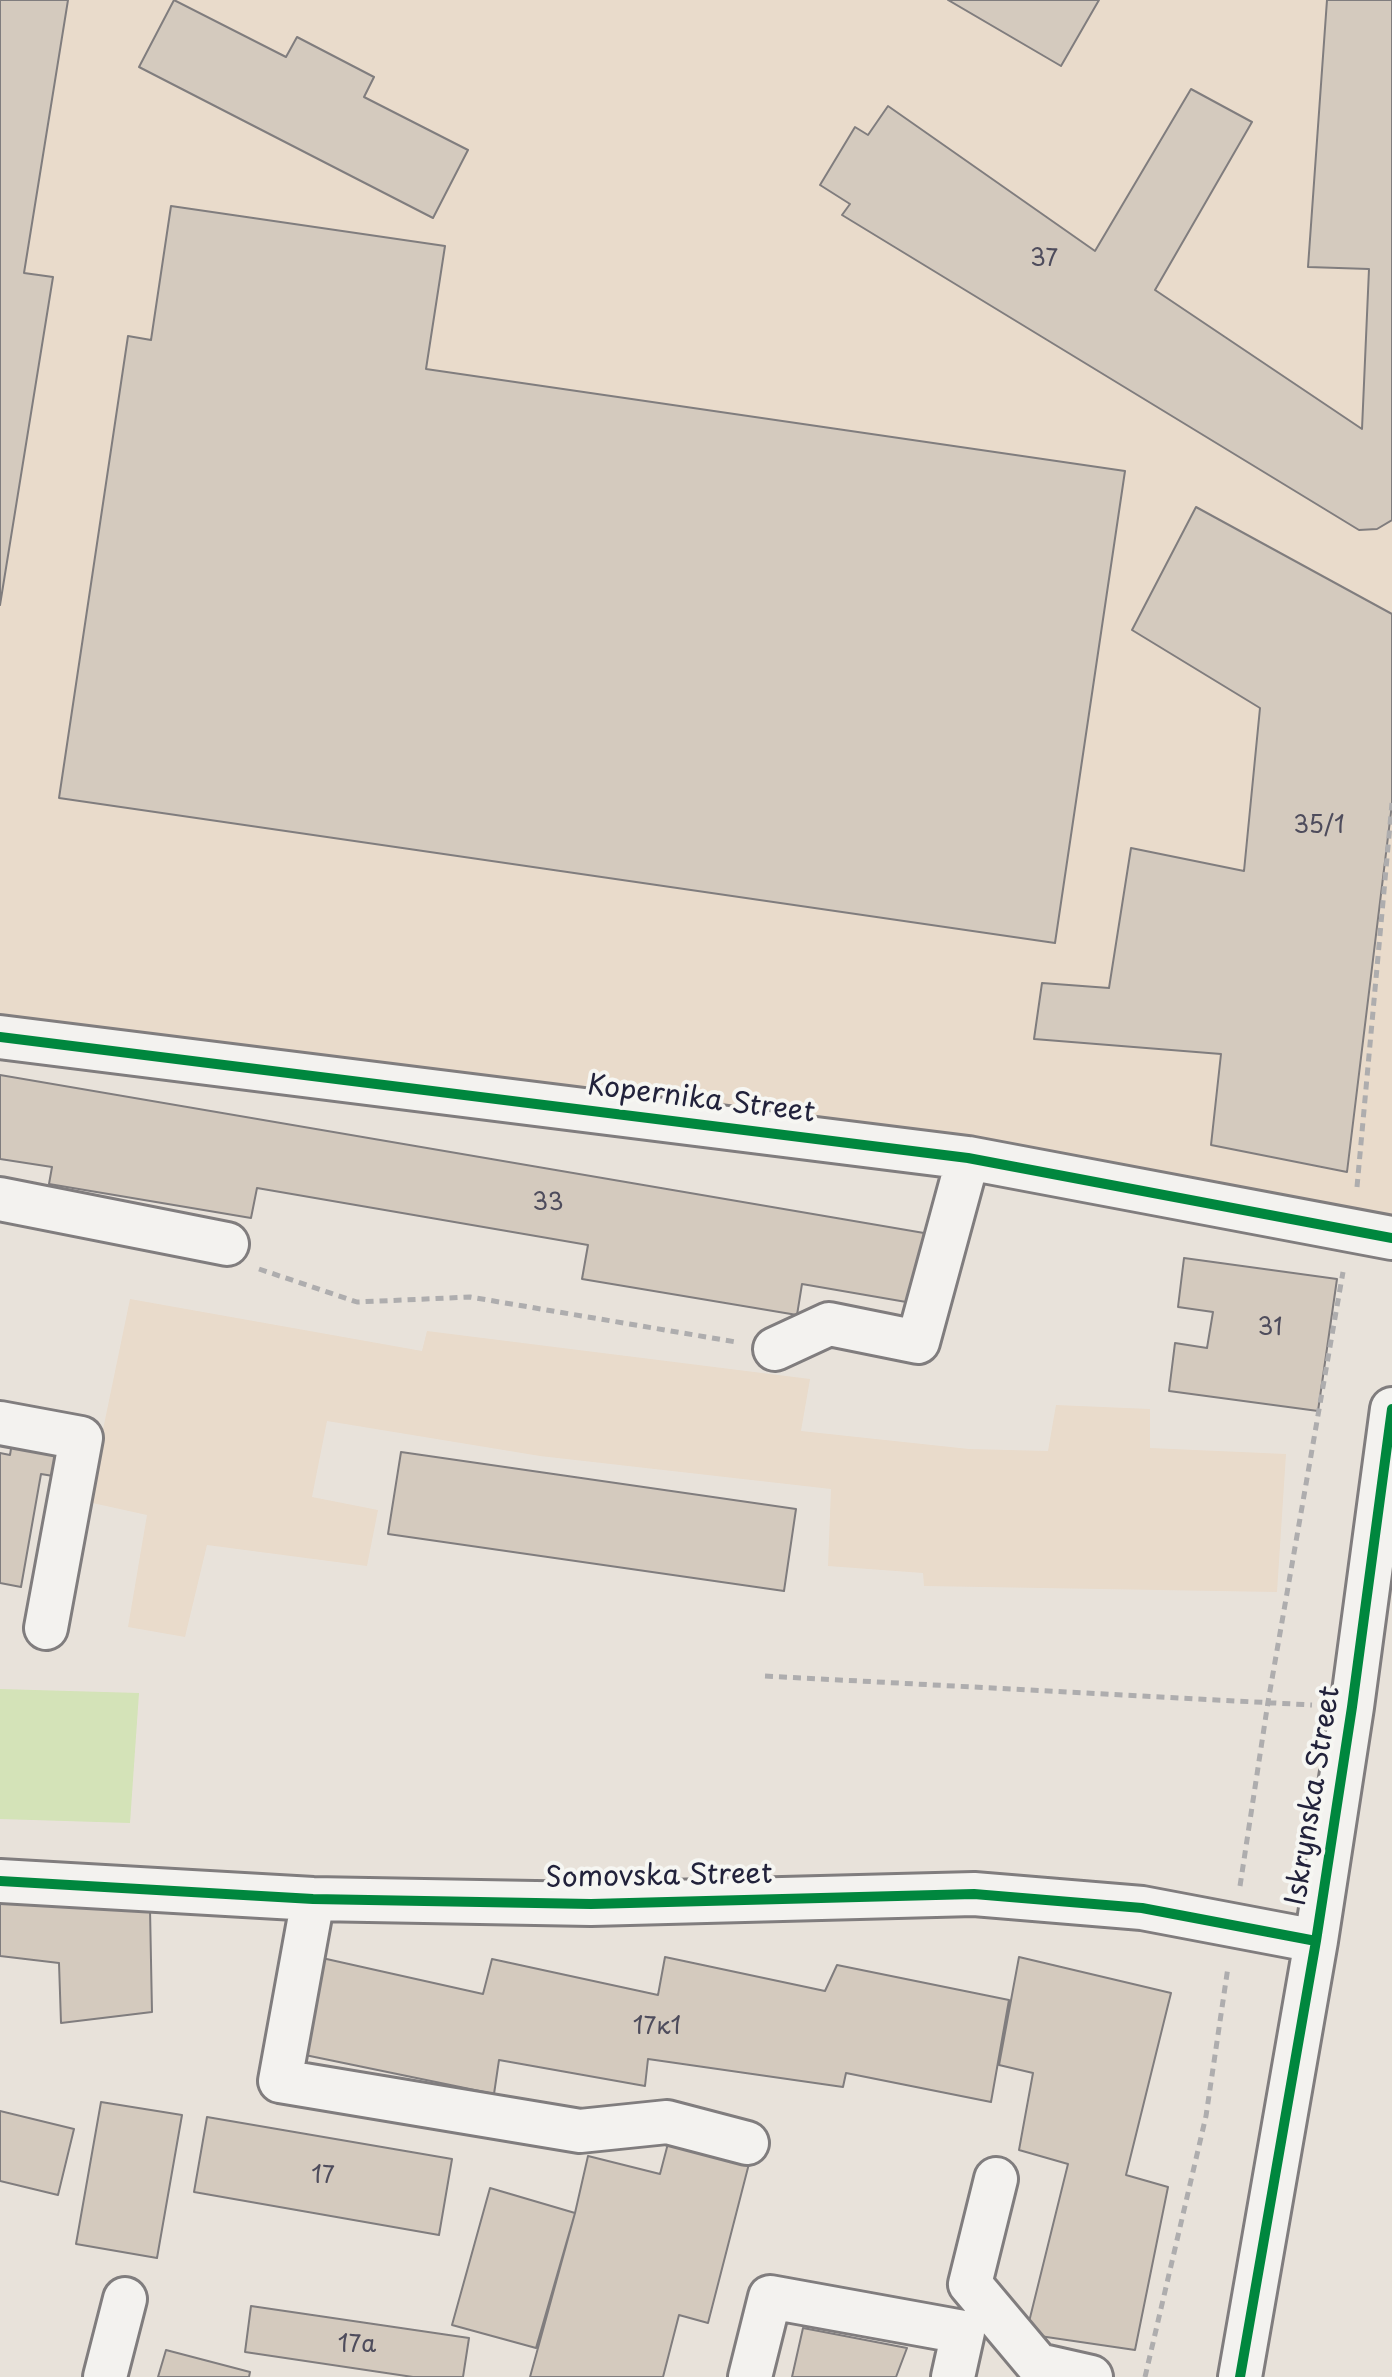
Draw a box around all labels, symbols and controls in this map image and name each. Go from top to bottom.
house number: 37 [1030,245,1058,273]
house number: 35/1 [1293,812,1345,840]
street label: Kopernika Street [585,1069,817,1131]
house number: 33 [532,1189,564,1217]
house number: 31 [1257,1314,1283,1342]
street label: Iskrynska Street [1280,1684,1348,1908]
street label: Somovska Street [545,1858,773,1896]
house number: 17к1 [633,2013,681,2041]
house number: 17 [311,2162,335,2190]
house number: 17а [338,2331,376,2359]

